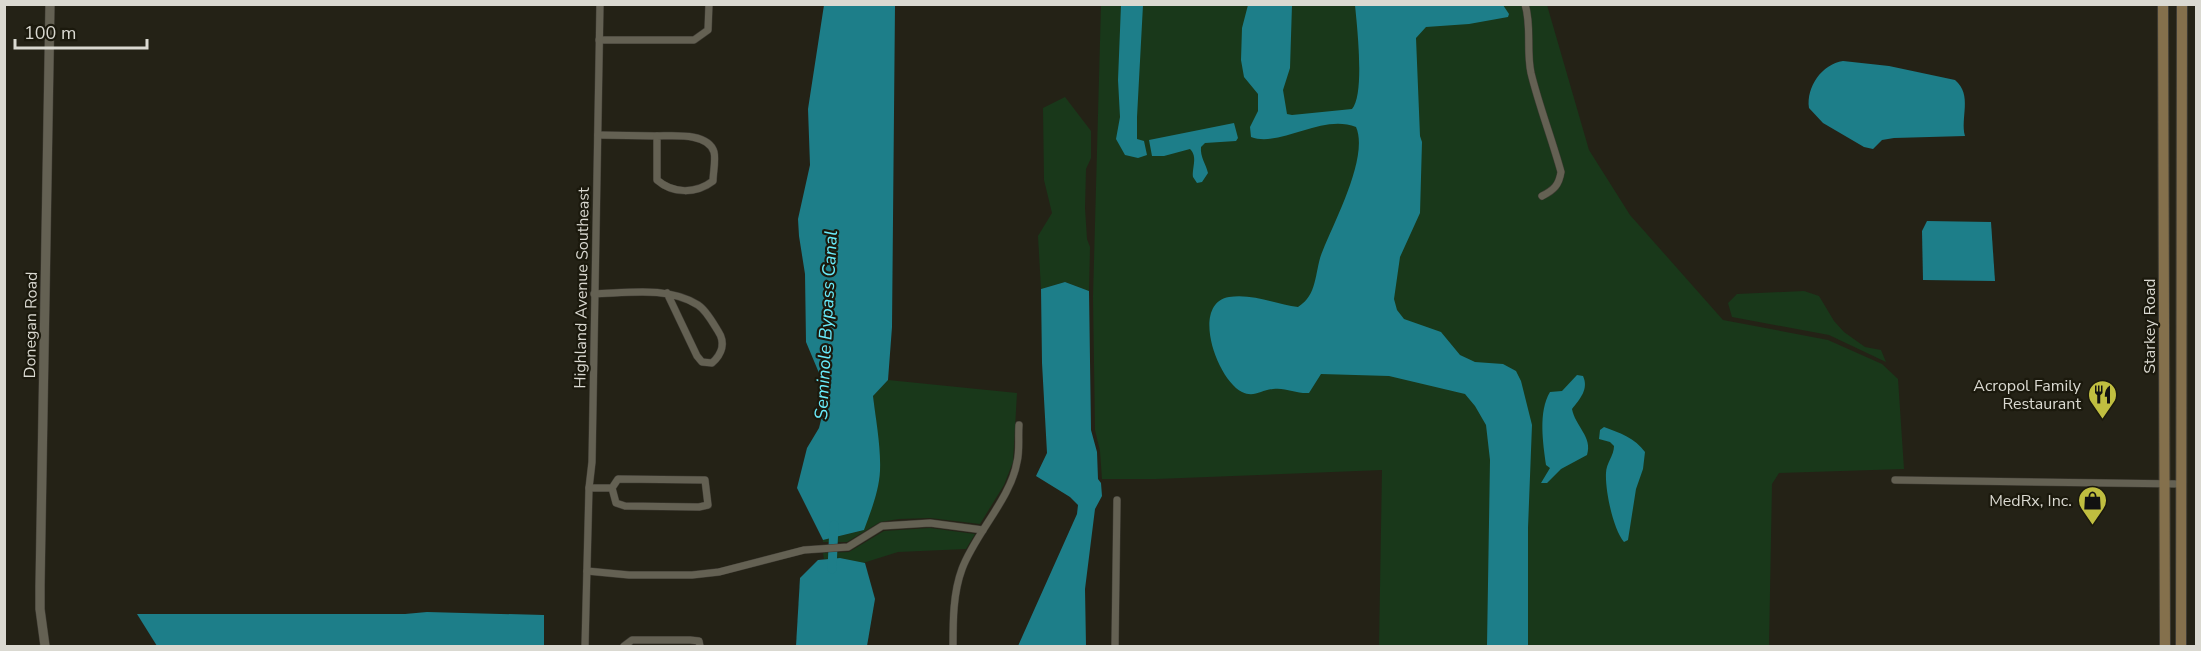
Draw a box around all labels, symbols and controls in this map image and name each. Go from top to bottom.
scale bar [15,12,147,50]
text: 100 m [24,21,76,45]
street label: Highland Avenue Southeast [569,187,595,389]
water label: Seminole Bypass Canal [809,230,843,420]
street label: Donegan Road [19,272,43,379]
street label: Starkey Road [2139,278,2161,374]
place label: Acropol Family Restaurant [1973,375,2082,415]
restaurant icon: Acropol Family Restaurant [2086,378,2118,420]
shop icon: MedRx, Inc. [2077,484,2109,526]
place label: MedRx, Inc. [1989,490,2072,512]

